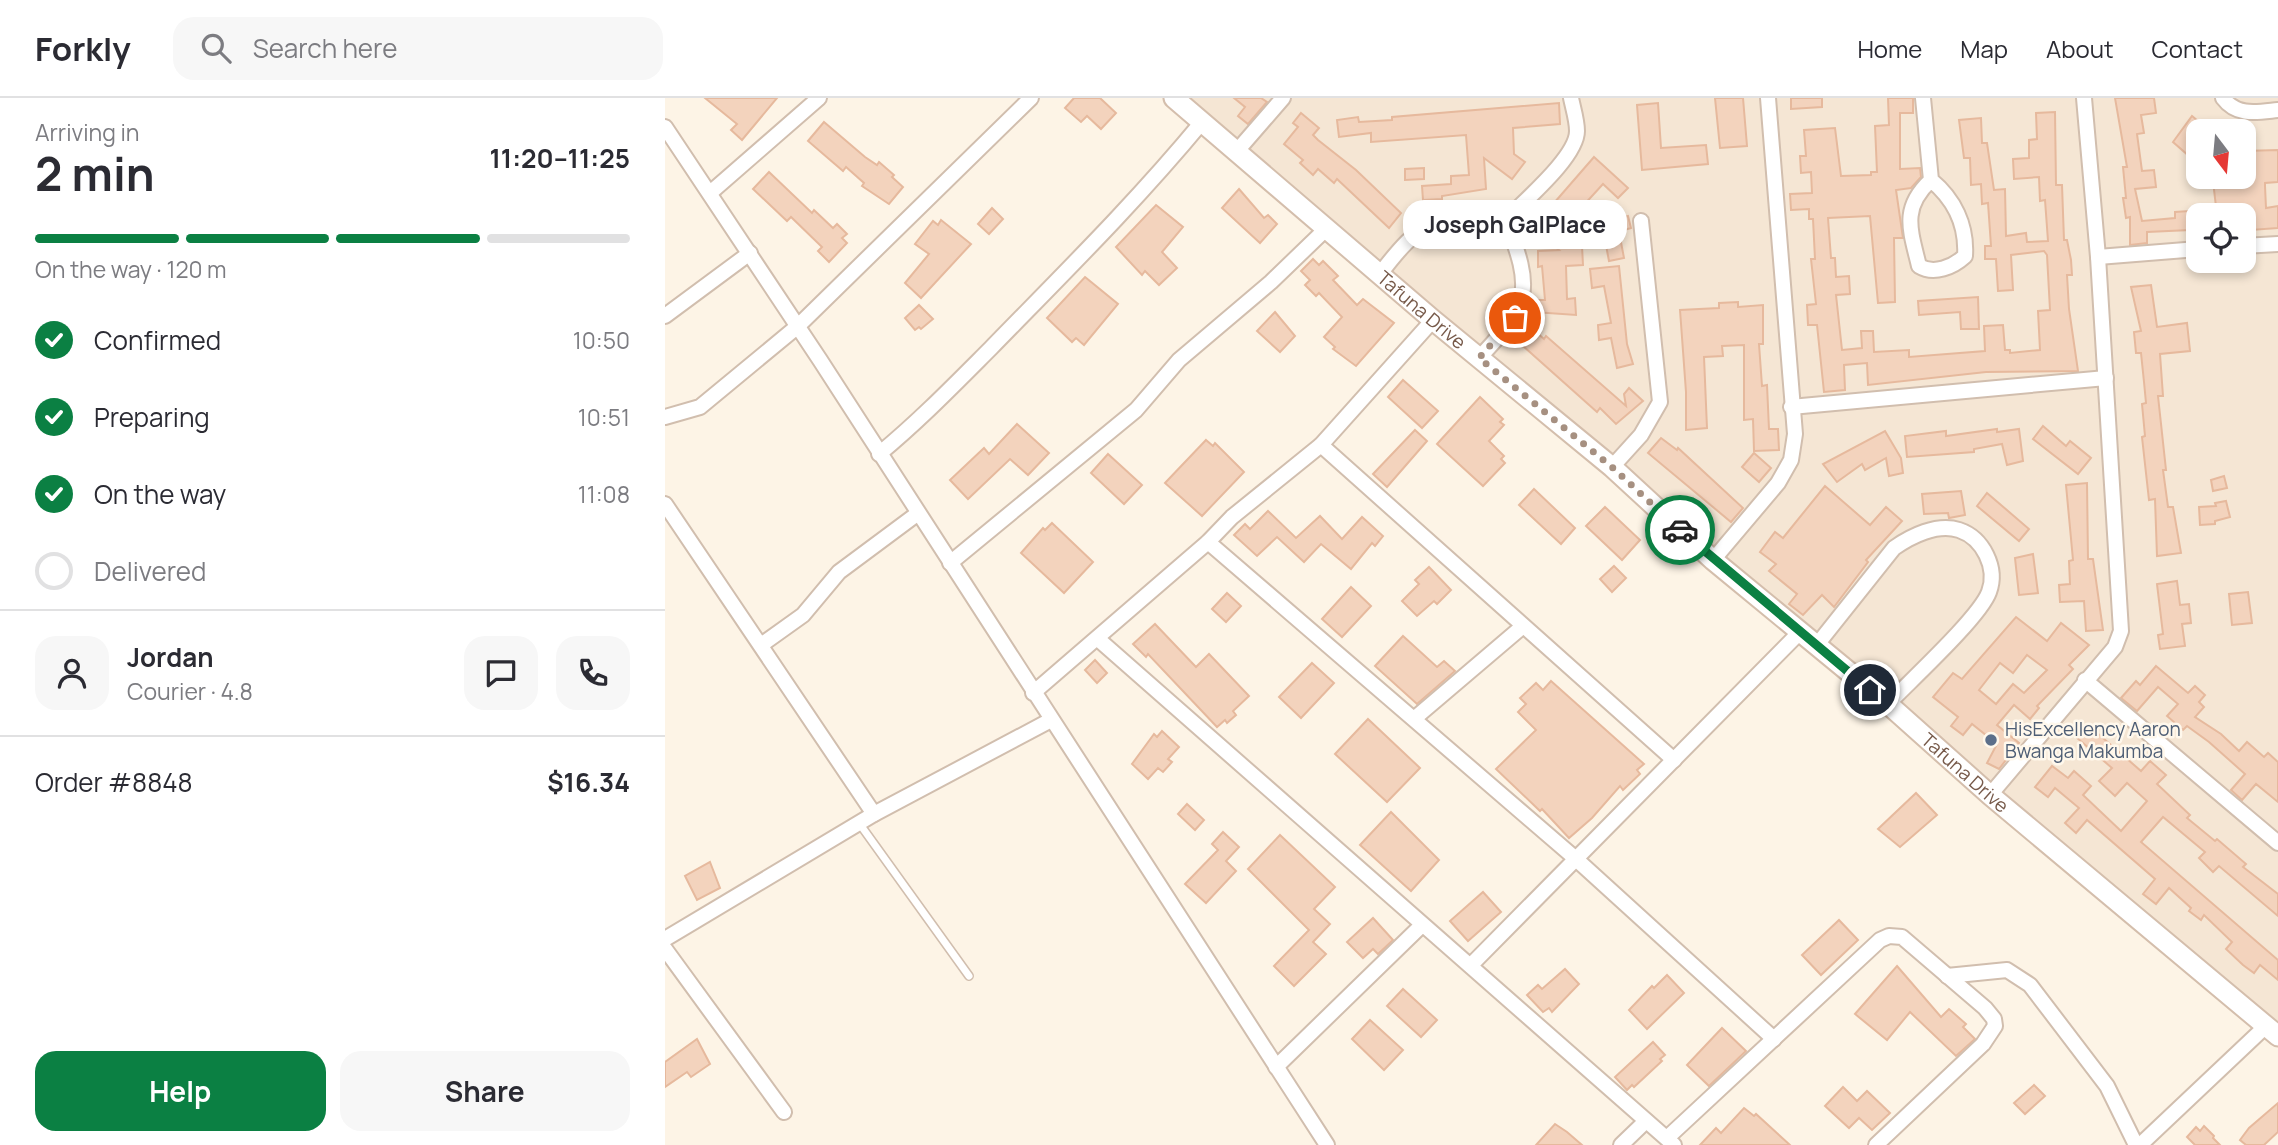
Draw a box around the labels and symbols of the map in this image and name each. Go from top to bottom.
north arrow [2186,119,2256,189]
callout: Joseph GalPlace [1403,199,1627,248]
street label: Tafuna Drive [1372,265,1472,355]
pin [1485,288,1545,348]
courier [1645,495,1715,565]
pin [1840,660,1900,720]
place label: HisExcellency Aaron Bwanga Makumba [2005,716,2181,764]
street label: Tafuna Drive [1916,727,2014,818]
marker: HisExcellency Aaron Bwanga Makumba [1983,732,1999,748]

